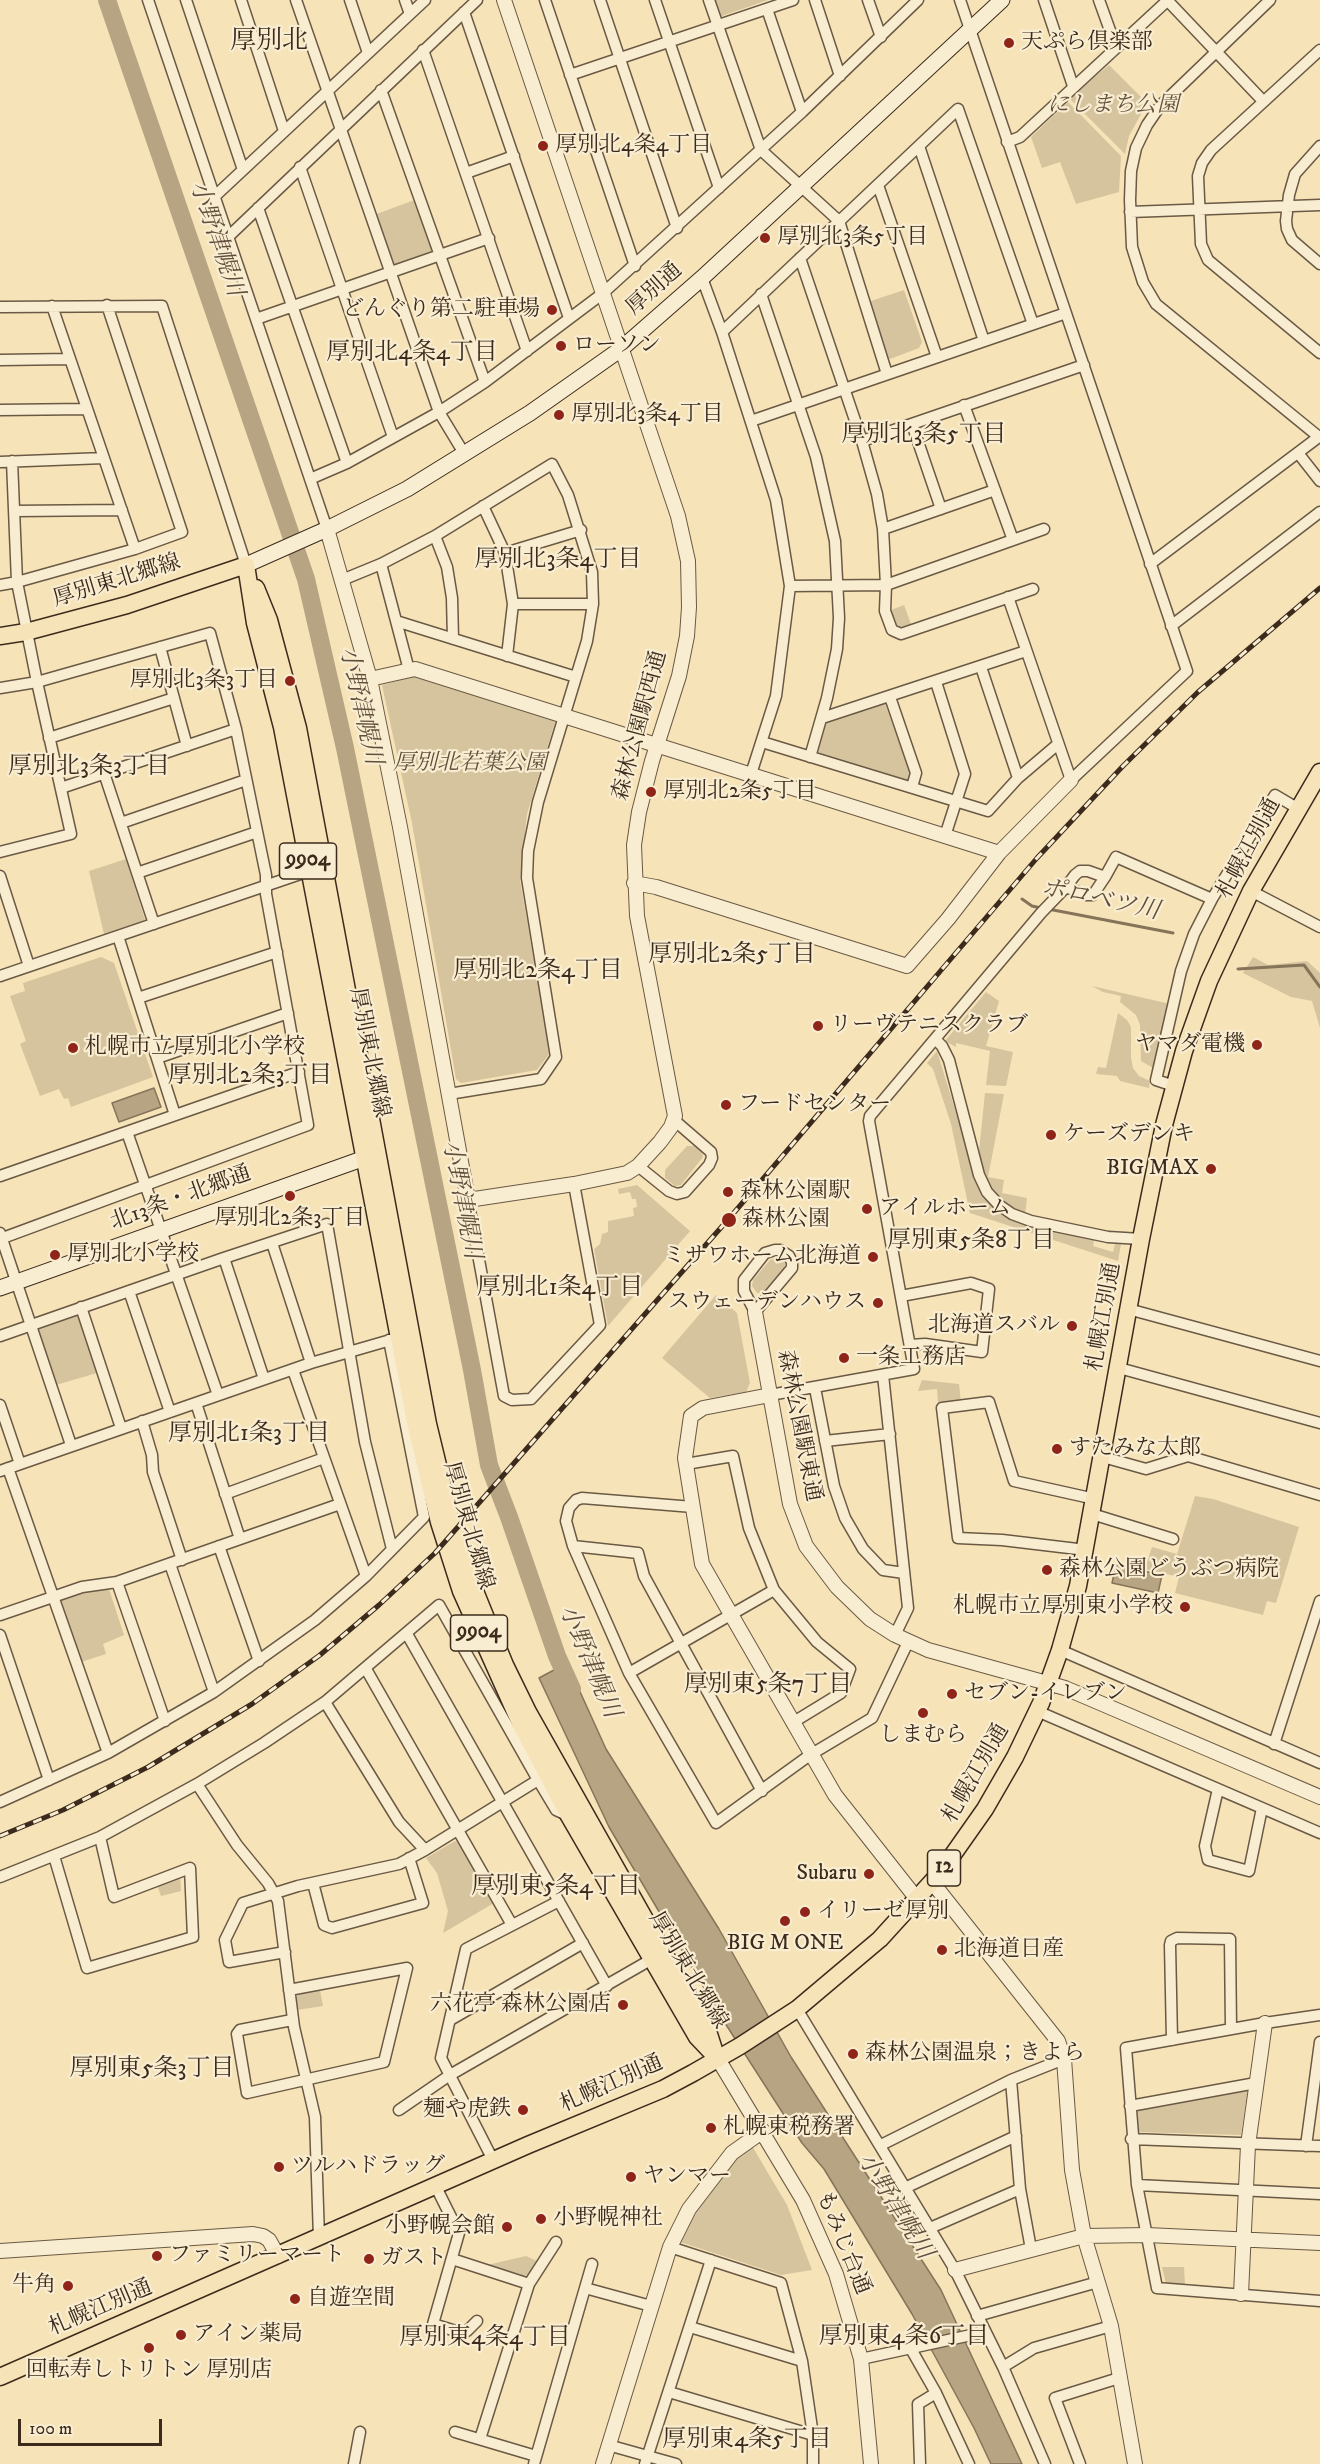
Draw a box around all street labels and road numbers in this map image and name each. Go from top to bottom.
street label: 厚別通 [622,258,688,322]
street label: 厚別東北郷線 [50,550,184,614]
street label: 森林公園駅西通 [608,648,674,804]
street label: 札幌江別通 [1213,794,1287,904]
road number: 9904 [280,843,336,879]
street label: 厚別東北郷線 [342,986,394,1120]
street label: 北13条・北郷通 [107,1161,255,1237]
street label: 札幌江別通 [1082,1261,1128,1373]
street label: 森林公園駅東通 [770,1348,826,1504]
street label: 厚別東北郷線 [436,1459,498,1593]
road number: 9904 [450,1615,508,1651]
street label: 札幌江別通 [938,1720,1016,1828]
road number: 12 [928,1850,960,1886]
street label: 厚別東北郷線 [642,1908,732,2034]
street label: 札幌江別通 [556,2051,668,2119]
street label: もみじ台通 [809,2187,875,2299]
street label: 札幌江別通 [45,2275,157,2343]

